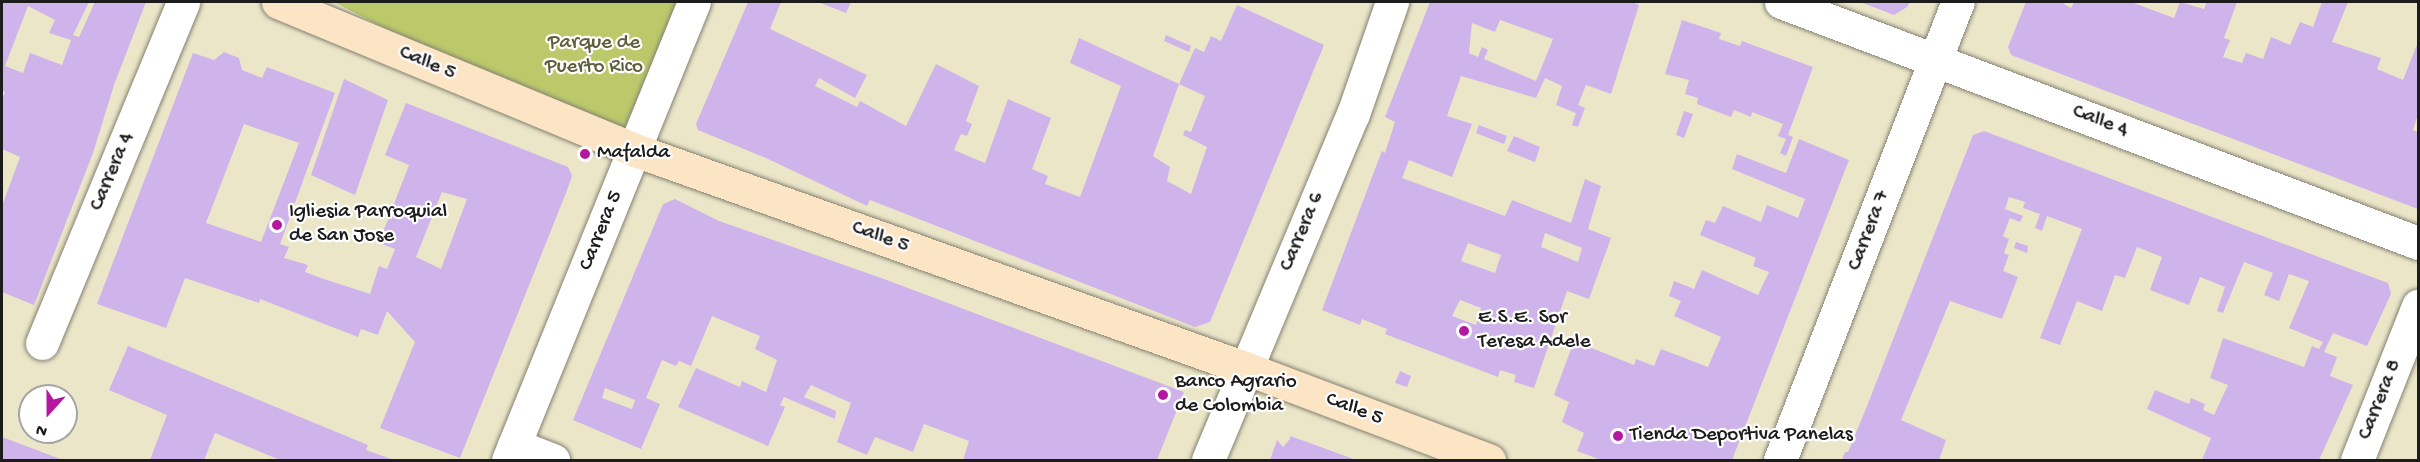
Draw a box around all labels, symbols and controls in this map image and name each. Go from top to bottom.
park label: Parque de Puerto Rico [545,31,643,81]
street label: Calle 5 [395,41,459,87]
street label: Calle 4 [2068,100,2132,144]
street label: Carrera 4 [85,129,141,215]
place label: Mafalda [597,141,670,167]
marker: Mafalda [578,147,592,161]
street label: Carrera 5 [575,187,629,275]
street label: Carrera 7 [1843,187,1897,275]
street label: Carrera 6 [1275,189,1331,275]
place label: Igliesia Parroquial de San Jose [289,200,447,250]
street label: Calle 5 [848,216,912,260]
marker: Igliesia Parroquial de San Jose [270,218,284,232]
place label: E.S.E. Sor Teresa Adele [1478,306,1591,356]
marker: E.S.E. Sor Teresa Adele [1455,322,1473,340]
street label: Carrera 8 [2354,356,2408,444]
place label: Banco Agrario de Colombia [1175,370,1297,420]
north arrow [18,384,78,444]
marker: Banco Agrario de Colombia [1156,388,1170,402]
street label: Calle 5 [1322,388,1386,432]
text: N [34,419,50,440]
place label: Tienda Deportiva Panelas [1630,423,1853,449]
marker: Tienda Deportiva Panelas [1611,429,1625,443]

